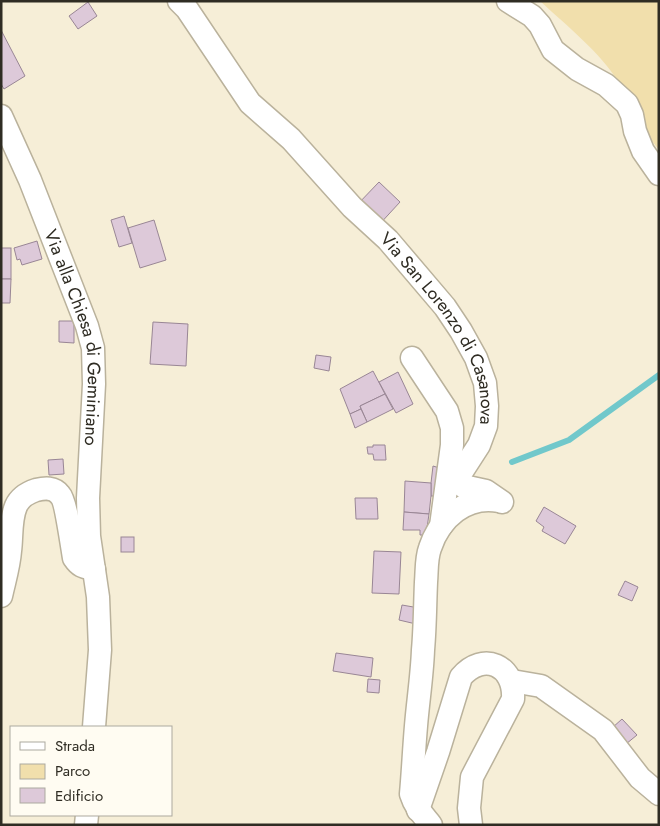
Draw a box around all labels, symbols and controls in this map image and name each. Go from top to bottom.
street label: Via alla Chiesa di Geminiano [38,226,107,447]
street label: Via San Lorenzo di Casanova [374,226,500,425]
legend [10,726,172,816]
text: Strada [55,735,95,757]
text: Parco [55,760,90,782]
text: Edificio [55,785,103,807]

